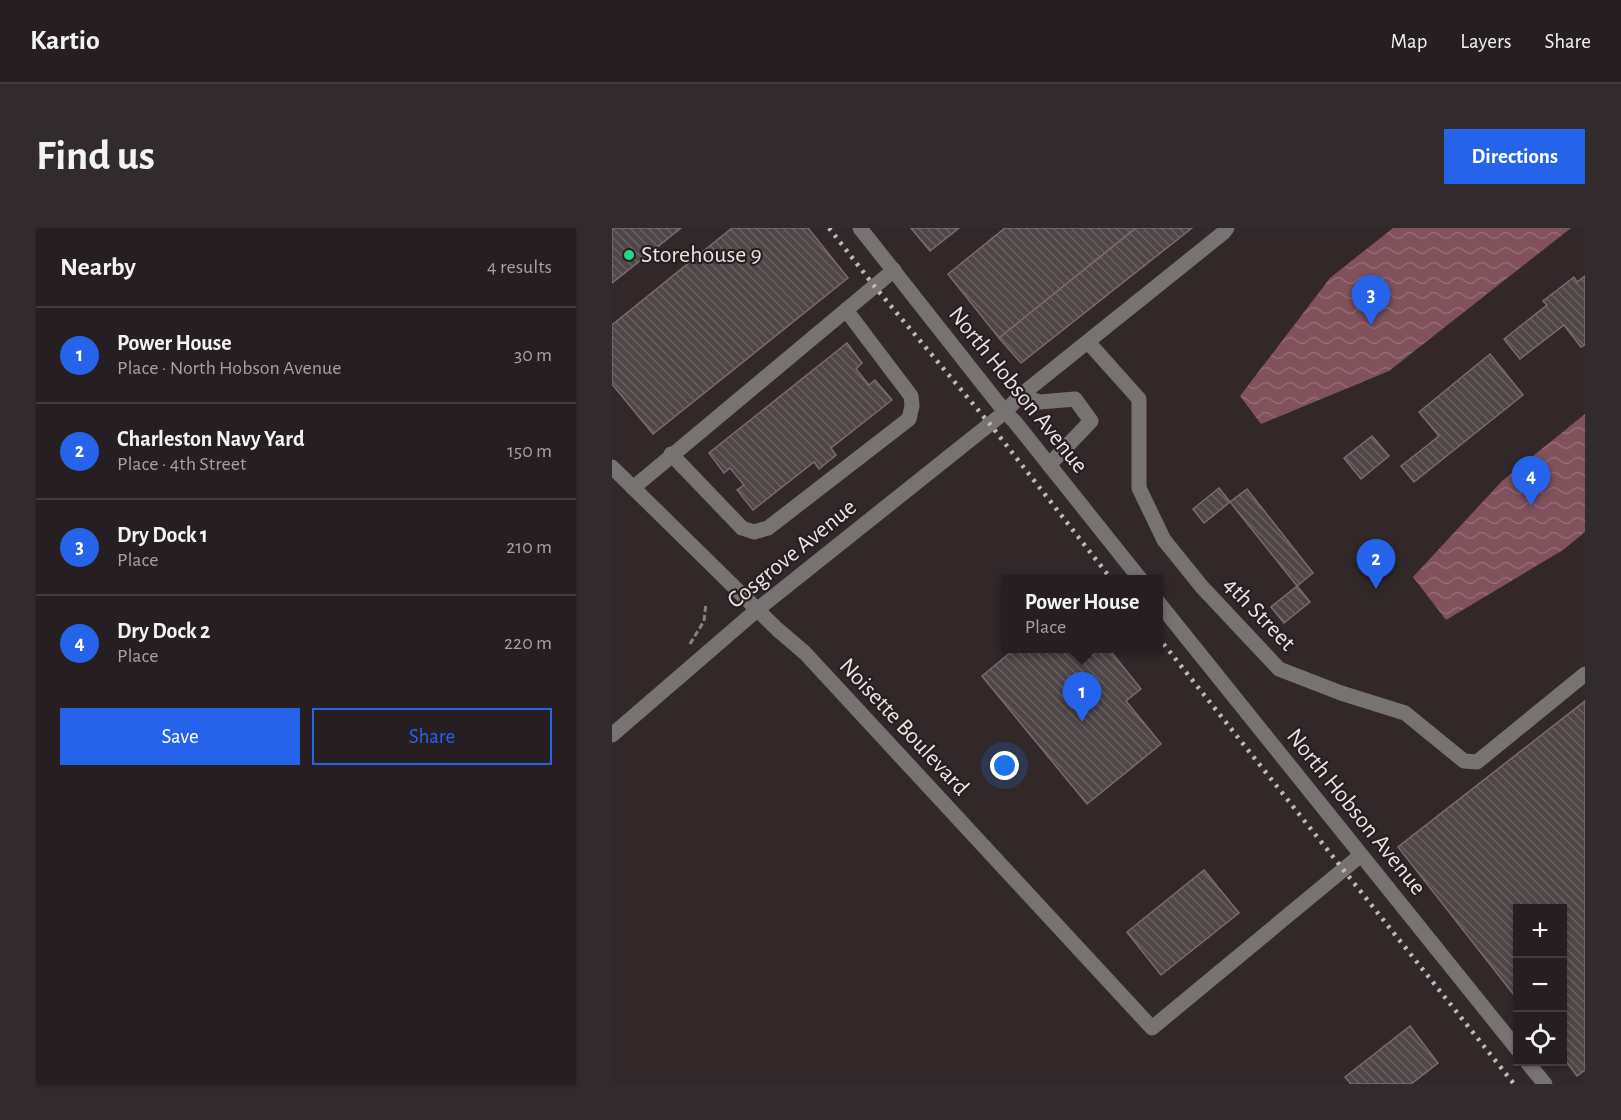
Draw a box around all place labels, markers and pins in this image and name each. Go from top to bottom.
place label: Storehouse 9 [641,243,762,267]
marker: Storehouse 9 [622,248,636,262]
pin: 3 [1352,276,1390,325]
pin: 4 [1512,456,1550,506]
pin: 2 [1356,540,1395,589]
pin: 1 [1062,672,1102,722]

